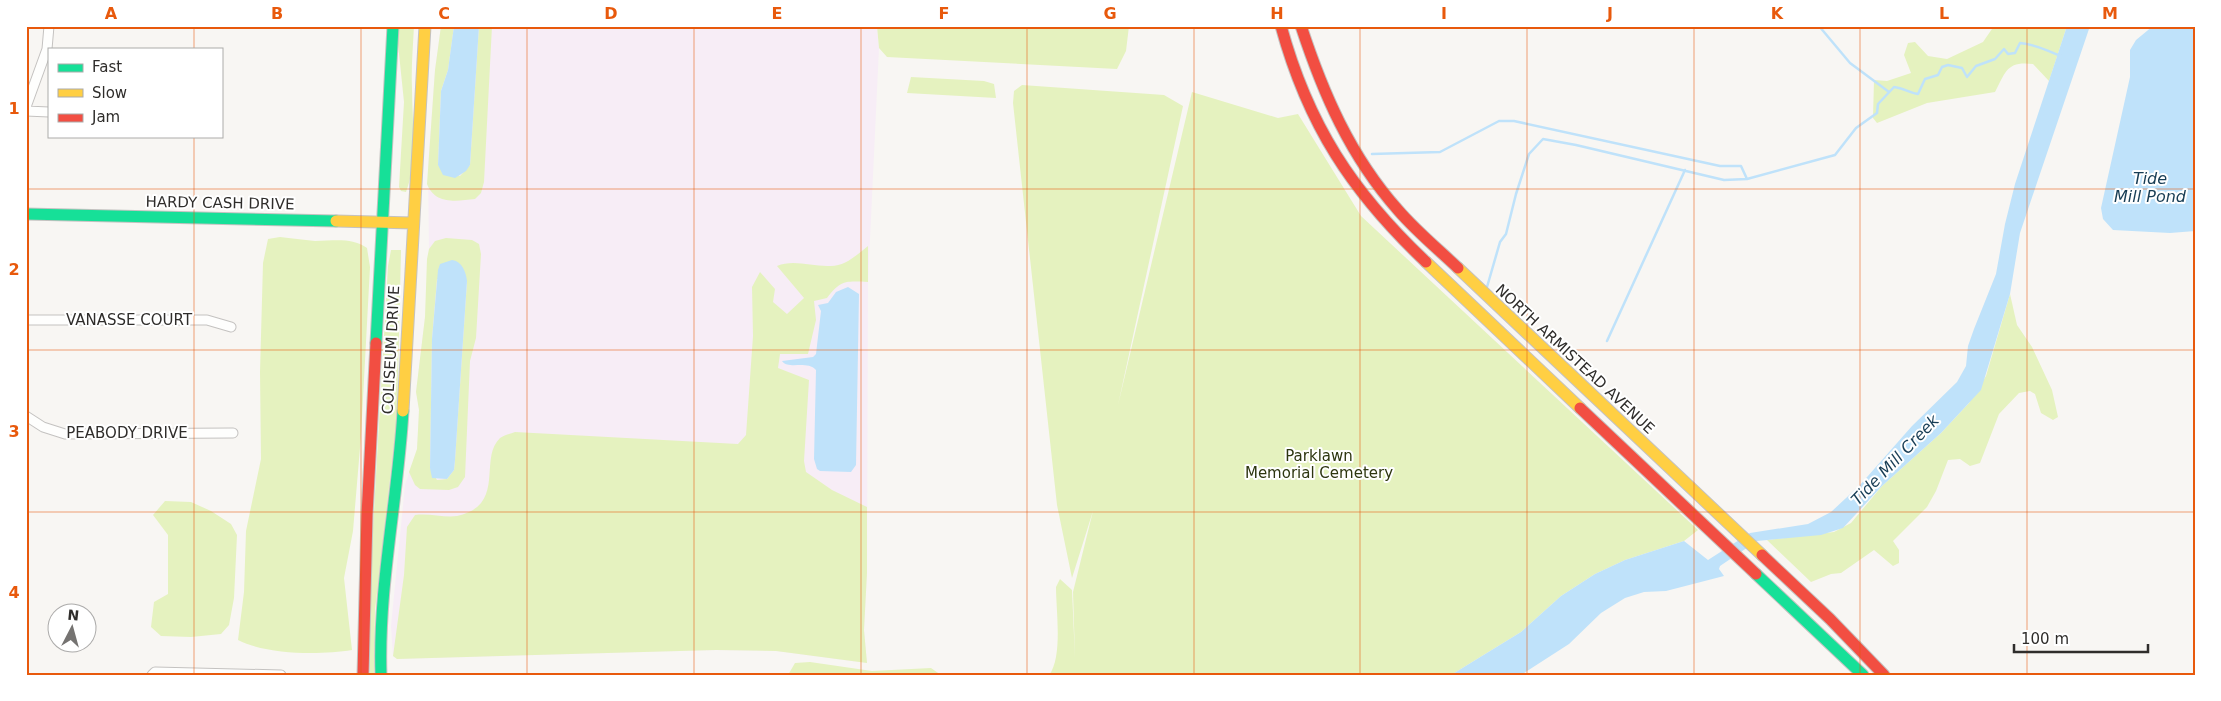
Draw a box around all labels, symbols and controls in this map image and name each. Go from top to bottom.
text: A [105,4,118,23]
text: B [271,4,283,23]
text: C [438,4,450,23]
text: D [604,4,618,23]
text: E [772,4,782,23]
text: F [939,4,949,23]
text: G [1103,4,1117,23]
text: H [1270,4,1284,23]
text: I [1441,4,1447,23]
text: J [1606,4,1613,23]
text: K [1771,4,1784,23]
text: L [1939,4,1949,23]
text: M [2102,4,2118,23]
legend [48,48,222,138]
text: Fast [92,58,122,76]
text: Slow [92,84,127,102]
text: 1 [8,99,20,118]
text: Jam [91,108,120,126]
water label: Tide Mill Pond [2114,169,2187,206]
street label: HARDY CASH DRIVE [145,193,295,213]
text: 2 [8,260,20,279]
street label: NORTH ARMISTEAD AVENUE [1492,280,1658,438]
street label: COLISEUM DRIVE [379,285,403,415]
street label: VANASSE COURT [66,311,193,329]
water label: Tide Mill Creek [1847,410,1943,509]
text: 3 [8,422,20,441]
street label: PEABODY DRIVE [66,424,188,442]
park label: Parklawn Memorial Cemetery [1245,447,1393,482]
text: 4 [8,583,20,602]
north arrow [48,604,98,654]
text: N [67,607,80,624]
scale bar [2014,621,2147,653]
text: 100 m [2021,630,2069,648]

